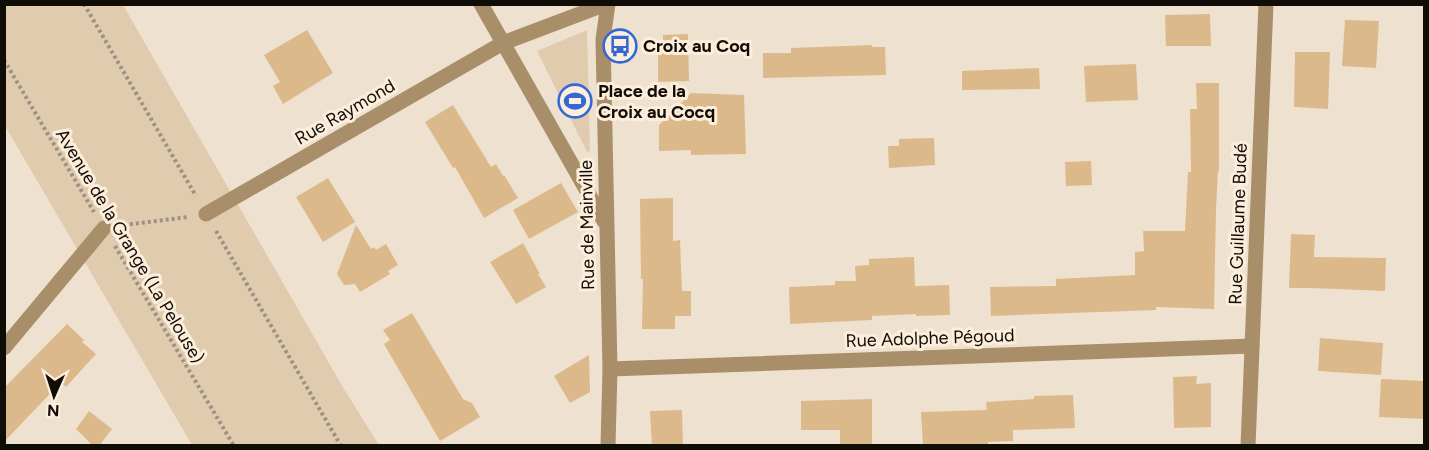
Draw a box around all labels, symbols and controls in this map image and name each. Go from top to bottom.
bus stop icon: Croix au Coq [602,28,638,64]
place label: Croix au Coq [643,35,750,57]
street label: Rue Raymond [291,75,399,149]
place label: Place de la Croix au Cocq [598,80,715,123]
sports icon: Place de la Croix au Cocq [557,83,593,119]
street label: Avenue de la Grange (La Pelouse) [51,125,209,367]
street label: Rue Guillaume Budé [1224,143,1252,305]
street label: Rue de Mainville [575,160,599,290]
street label: Rue Adolphe Pégoud [845,324,1015,352]
north arrow [24,366,84,426]
text: N [47,401,60,420]

